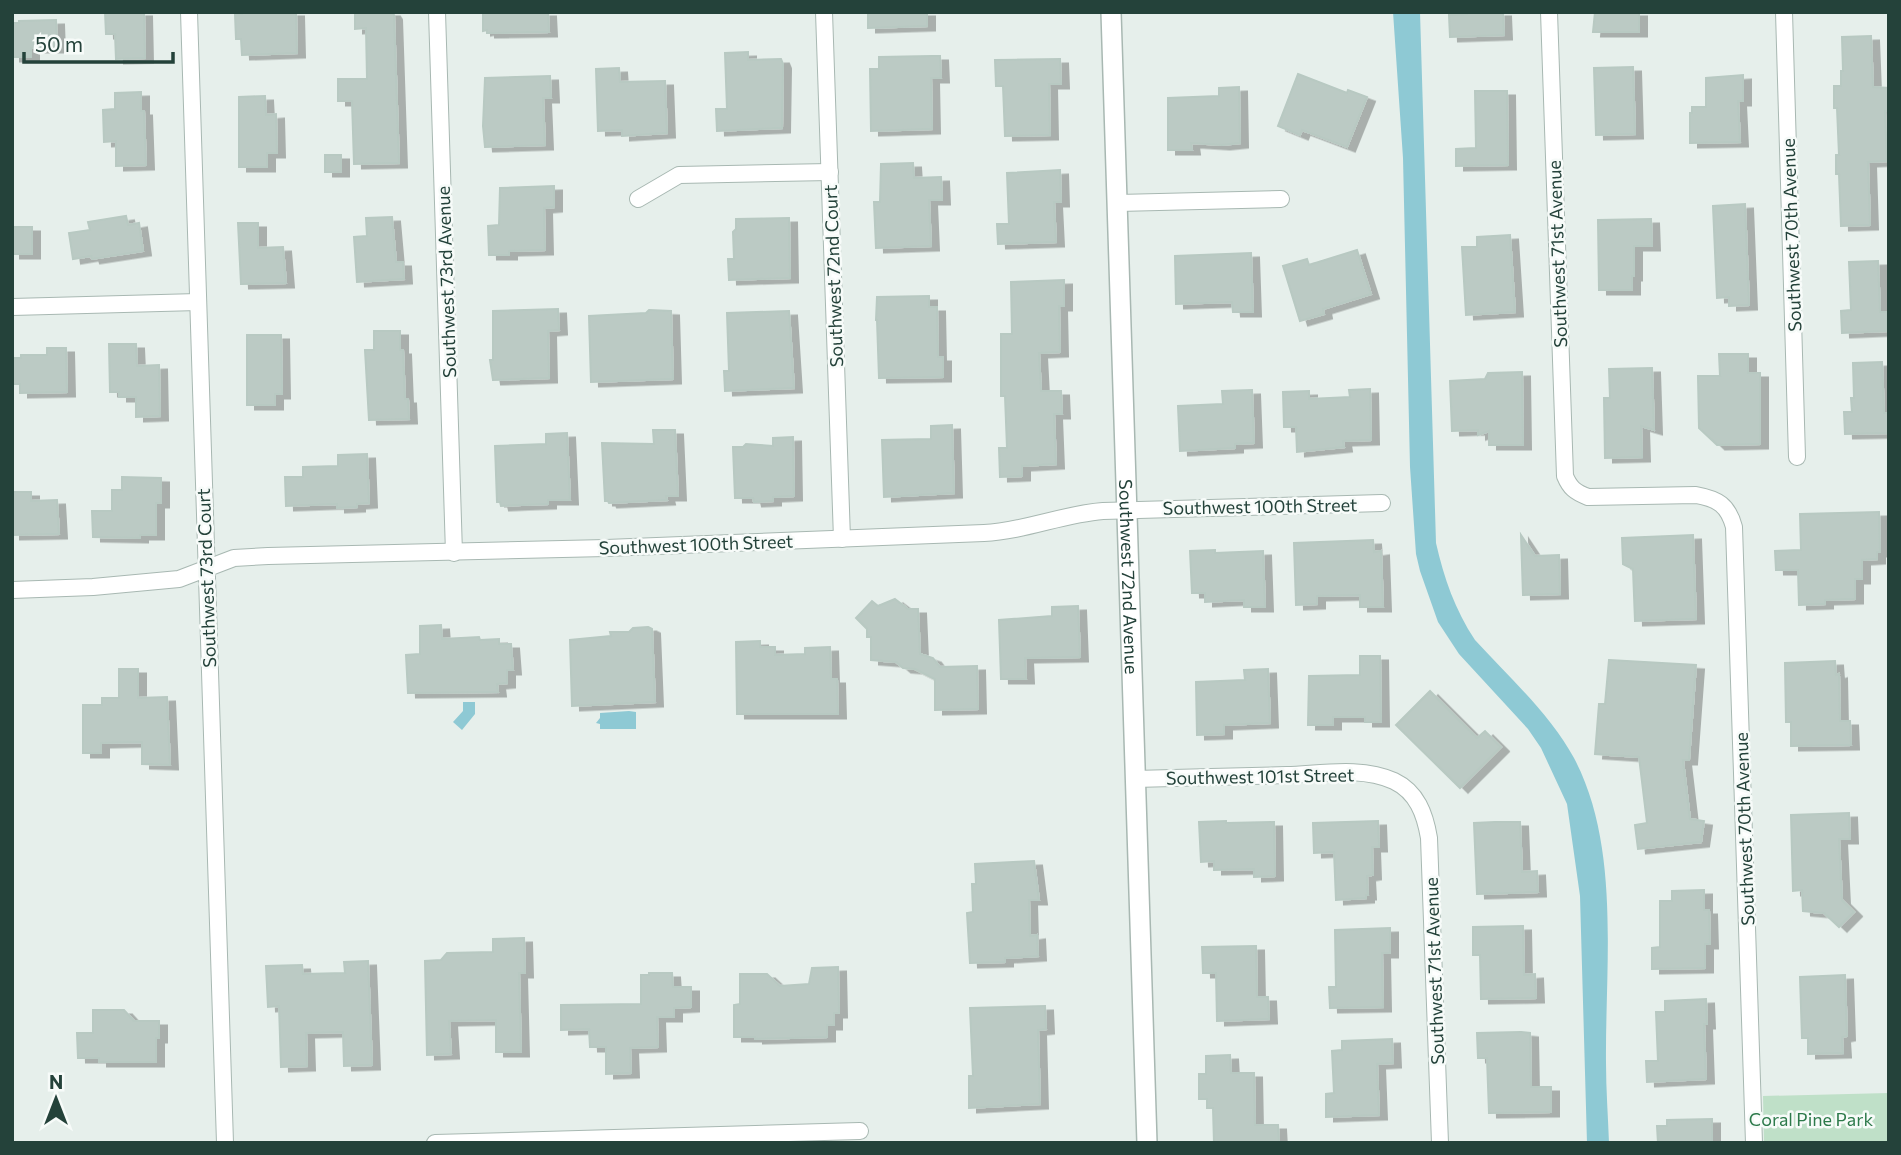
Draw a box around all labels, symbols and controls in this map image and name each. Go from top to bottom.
scale bar [24,21,173,65]
text: 50 m [35,31,83,56]
street label: Southwest 70th Avenue [1777,138,1805,332]
street label: Southwest 71st Avenue [1543,160,1571,348]
street label: Southwest 72nd Court [819,184,847,368]
street label: Southwest 73rd Avenue [432,186,460,378]
street label: Southwest 72nd Avenue [1115,479,1143,675]
street label: Southwest 73rd Court [192,488,220,668]
street label: Southwest 100th Street [1163,493,1357,519]
street label: Southwest 100th Street [598,530,794,558]
street label: Southwest 70th Avenue [1730,732,1758,926]
street label: Southwest 101st Street [1166,763,1354,789]
street label: Southwest 71st Avenue [1420,877,1448,1065]
north arrow [21,1064,91,1134]
text: N [49,1070,63,1093]
park label: Coral Pine Park [1749,1108,1873,1130]

